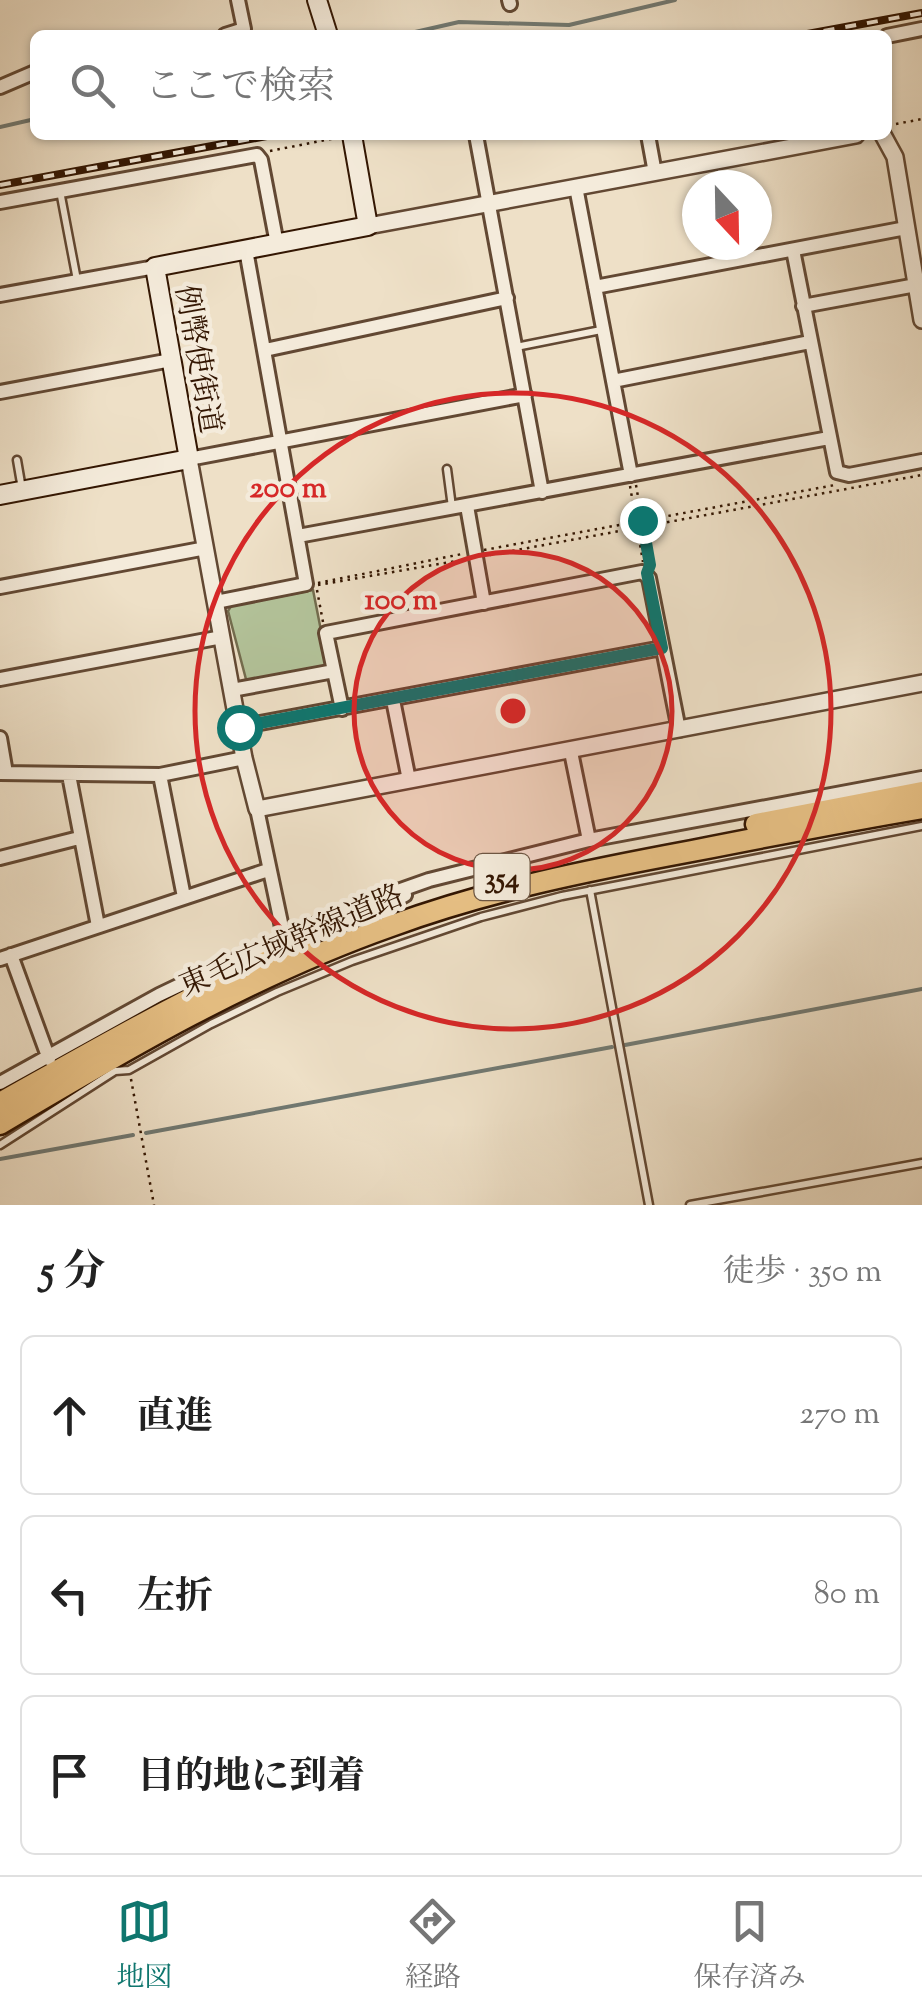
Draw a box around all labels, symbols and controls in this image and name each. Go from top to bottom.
search box [30,30,892,140]
icon: search [65,58,120,113]
text: ここで検索 [145,62,335,116]
north arrow [682,170,772,260]
street label: 例幣使街道 [162,282,231,437]
text: 200 m [250,468,327,511]
route end [620,498,666,544]
text: 100 m [365,580,438,623]
centre of rings [495,693,531,729]
route start [217,705,263,751]
road number: 354 [474,854,530,900]
street label: 東毛広域幹線道路 [173,876,411,1009]
text: 5 分 [40,1244,105,1304]
text: 徒歩 · 350 m [722,1250,882,1296]
icon: ahead [42,1388,97,1443]
text: 直進 [137,1392,213,1446]
text: 270 m [799,1392,880,1438]
icon: left [42,1568,97,1623]
text: 左折 [137,1572,213,1626]
text: 80 m [814,1572,880,1618]
icon: arrive [42,1748,97,1803]
text: 目的地に到着 [137,1752,365,1806]
tab: 地図 [116,1894,172,1999]
tab: 経路 [405,1894,461,1999]
tab: 保存済み [694,1894,806,1999]

